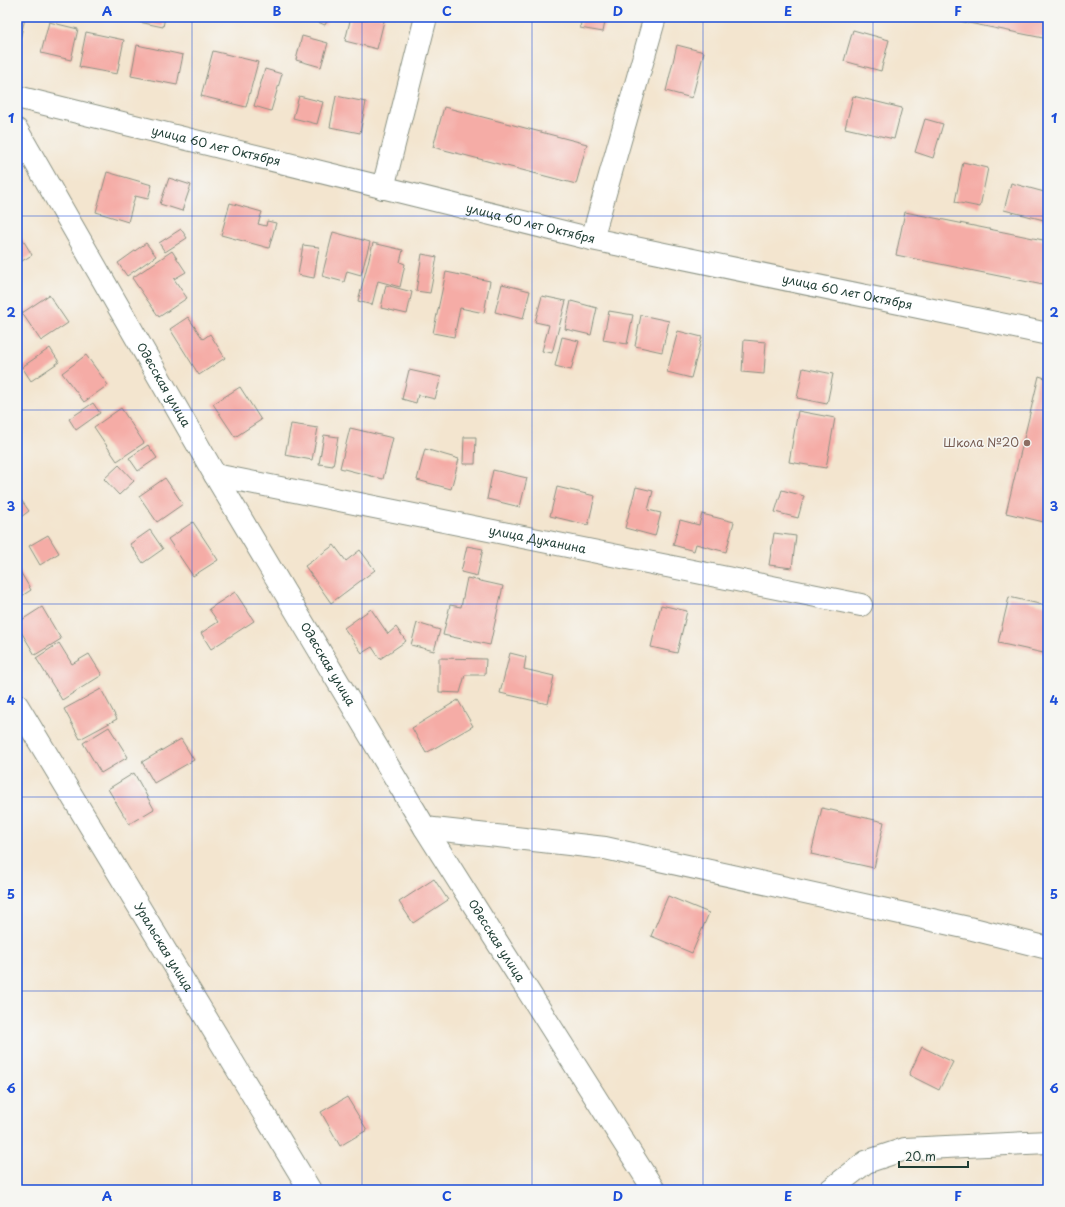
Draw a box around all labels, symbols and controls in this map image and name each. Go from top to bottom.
text: A [102,1,112,20]
text: B [273,1,282,20]
text: C [442,1,452,20]
text: D [613,1,623,20]
text: E [784,1,792,20]
text: F [954,1,962,20]
text: 1 [8,108,14,127]
text: 1 [1051,108,1057,127]
street label: улица 60 лет Октября [150,121,283,170]
street label: улица 60 лет Октября [464,198,597,247]
street label: улица 60 лет Октября [781,269,914,314]
text: 2 [6,302,16,321]
text: 2 [1049,302,1059,321]
street label: Одесская улица [133,339,196,430]
place label: Школа №20 [943,433,1019,451]
marker: Школа №20 [1022,438,1032,448]
text: 3 [7,496,16,515]
text: 3 [1050,496,1059,515]
street label: улица Духанина [487,520,588,558]
street label: Одесская улица [296,618,361,709]
text: 4 [7,690,16,709]
text: 4 [1050,690,1059,709]
text: 5 [7,884,15,903]
text: 5 [1050,884,1058,903]
street label: Одесская улица [464,895,530,986]
street label: Уральская улица [130,899,198,995]
text: 6 [6,1078,16,1097]
text: 6 [1049,1078,1059,1097]
scale bar [899,1143,968,1169]
text: 20 m [905,1147,936,1165]
text: A [102,1186,112,1205]
text: B [273,1186,282,1205]
text: C [442,1186,452,1205]
text: D [613,1186,623,1205]
text: E [784,1186,792,1205]
text: F [954,1186,962,1205]

